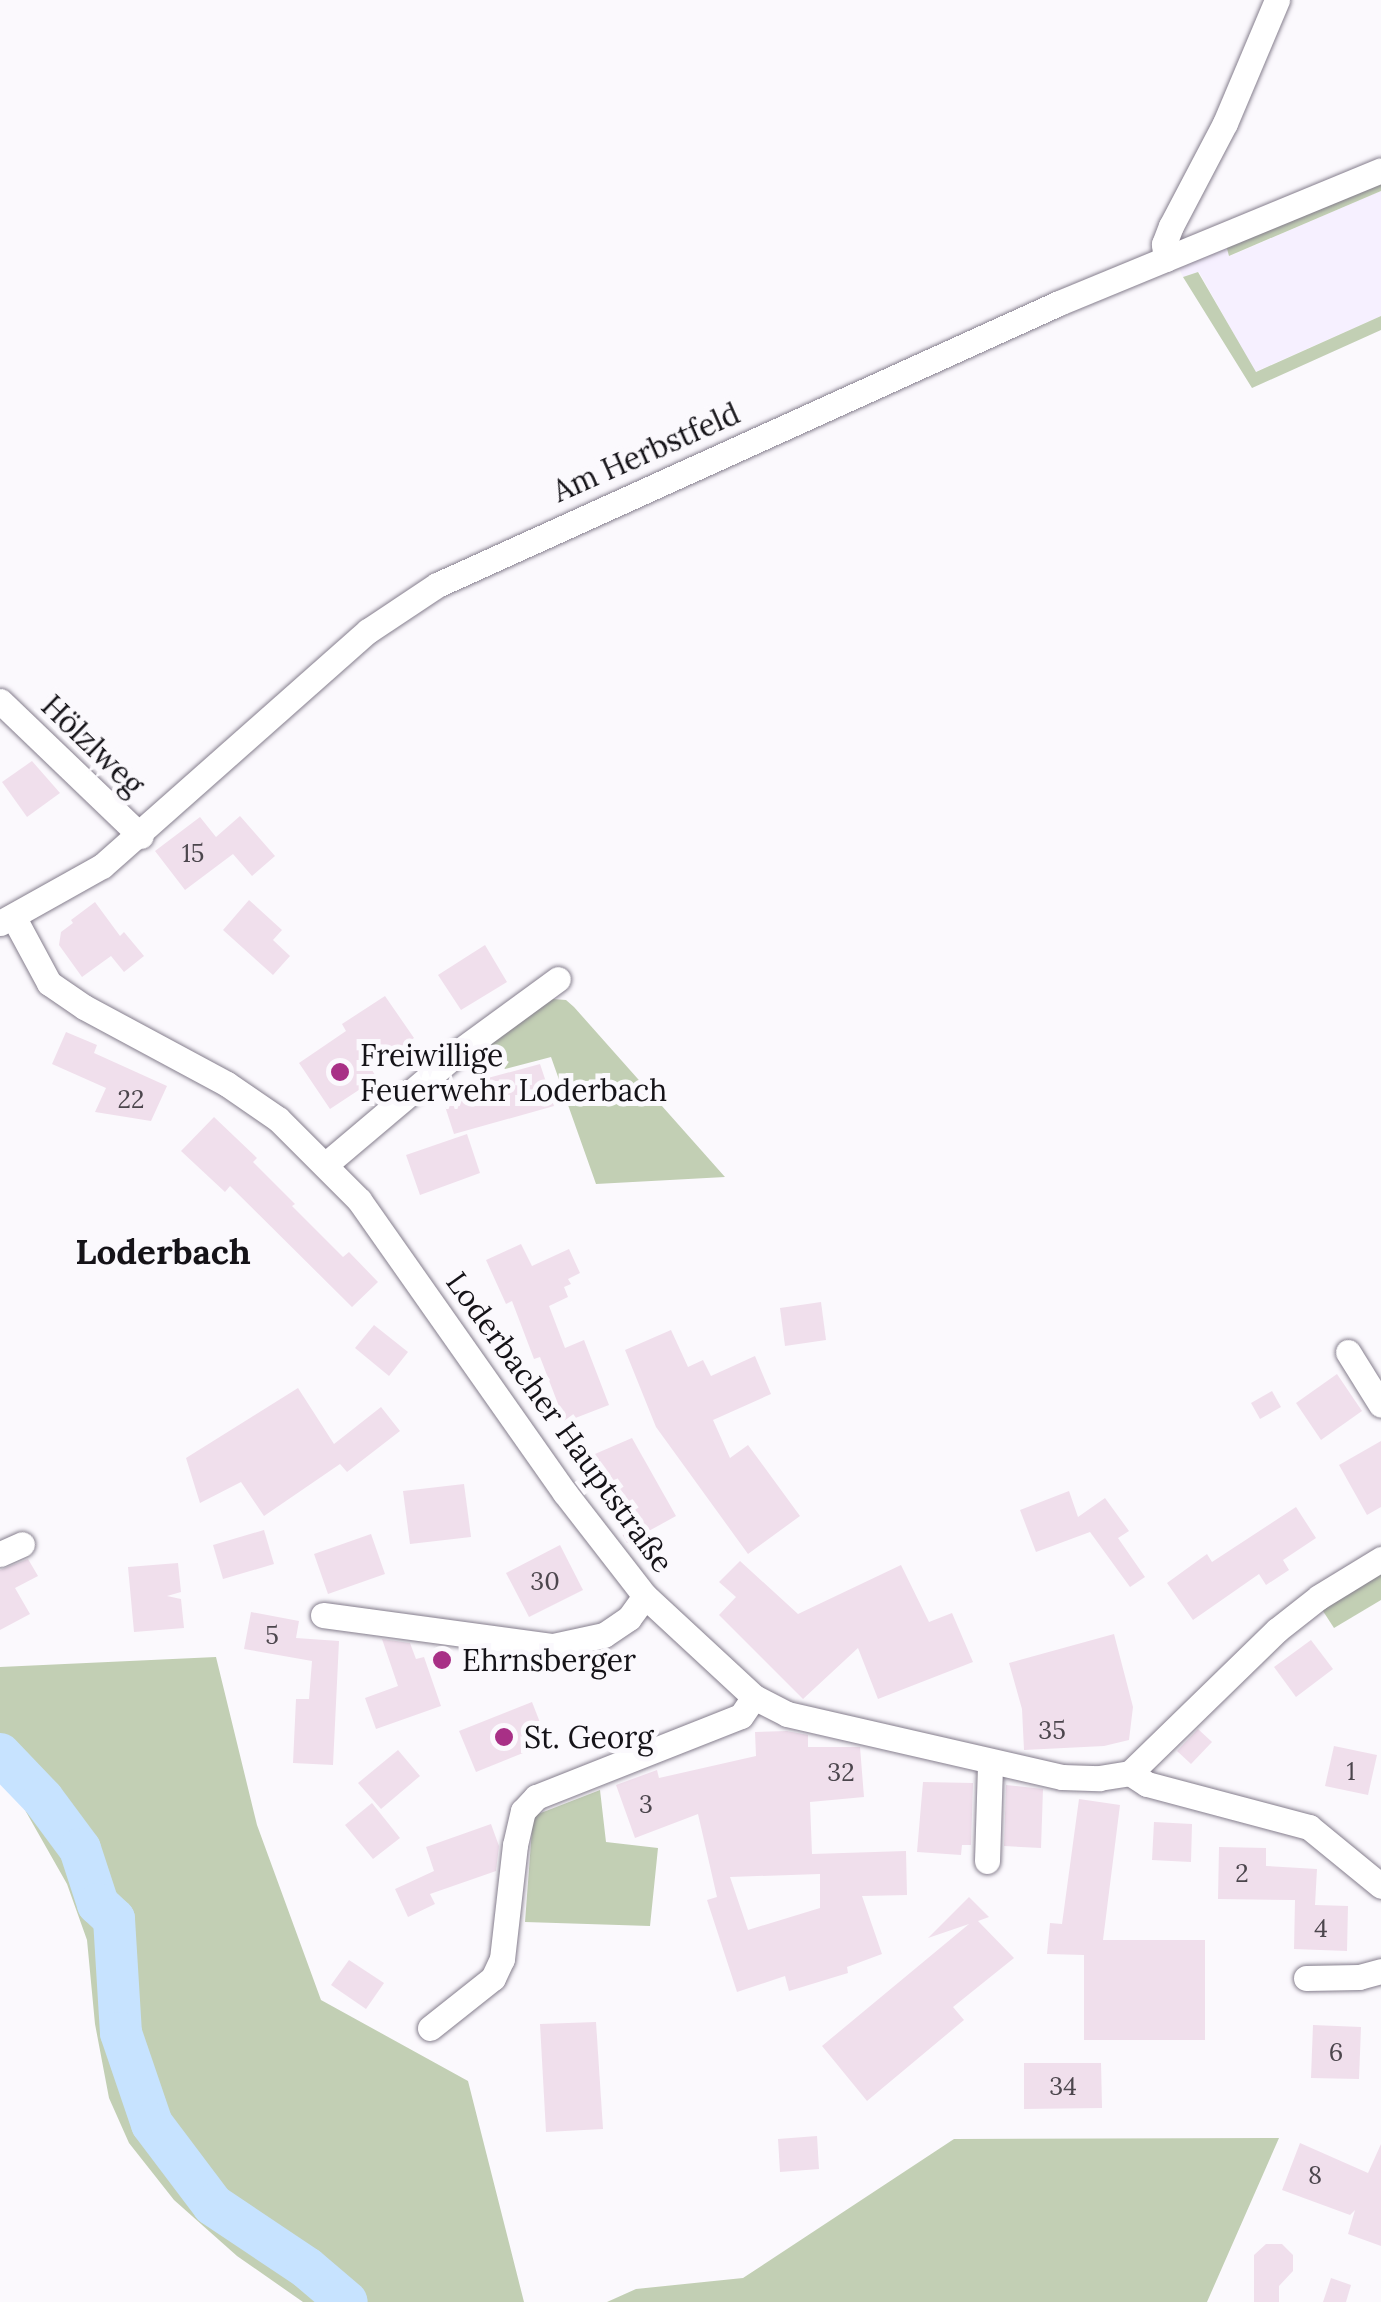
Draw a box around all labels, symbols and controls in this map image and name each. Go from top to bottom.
street label: Am Herbstfeld [547,395,745,509]
street label: Hölzlweg [34,687,152,803]
house number: 15 [182,838,204,868]
place label: Freiwillige Feuerwehr Loderbach [360,1037,667,1108]
marker: Freiwillige Feuerwehr Loderbach [329,1061,351,1083]
house number: 22 [118,1084,144,1114]
district label: Loderbach [75,1231,251,1273]
street label: Loderbacher Hauptstraße [439,1265,681,1579]
house number: 30 [530,1566,560,1596]
house number: 5 [265,1620,279,1650]
place label: Ehrnsberger [462,1642,636,1678]
marker: Ehrnsberger [431,1649,453,1671]
house number: 35 [1038,1715,1066,1745]
place label: St. Georg [524,1719,654,1755]
marker: St. Georg [493,1726,515,1748]
house number: 1 [1346,1756,1356,1786]
house number: 32 [827,1757,855,1787]
house number: 3 [639,1789,653,1819]
house number: 2 [1235,1858,1249,1888]
house number: 4 [1314,1913,1328,1943]
house number: 6 [1329,2037,1343,2067]
house number: 34 [1049,2071,1077,2101]
house number: 8 [1308,2160,1322,2190]

